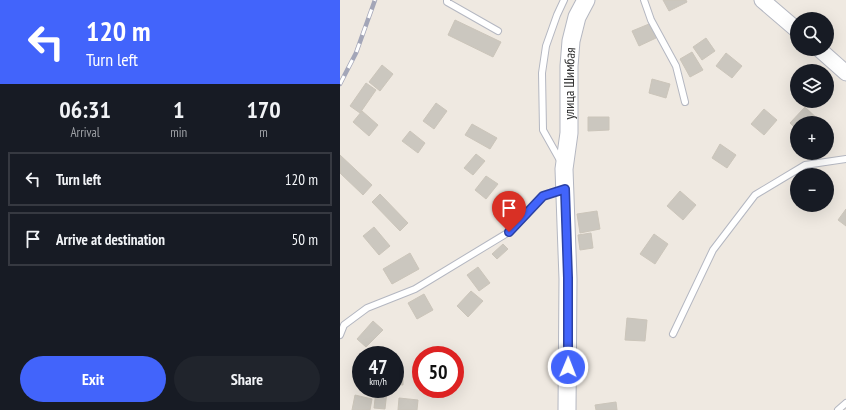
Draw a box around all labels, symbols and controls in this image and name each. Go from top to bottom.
text: 120 m [86,12,150,49]
map controls [790,12,834,212]
button: search [790,12,834,56]
icon: left [20,16,72,68]
street label: улица Шимбая [560,47,579,119]
text: Turn left [86,48,138,71]
button: layers [790,64,834,108]
text: 06:31 [59,94,111,125]
text: 1 [173,94,184,125]
text: 170 [246,94,281,125]
button: + [790,116,834,160]
text: Arrival [70,124,100,141]
text: min [170,124,187,141]
text: m [259,124,268,141]
icon: left [22,168,44,190]
button: − [790,168,834,212]
text: Turn left [56,170,101,189]
text: 120 m [285,170,318,189]
pin [492,191,526,232]
icon: arrive [498,197,520,219]
icon: arrive [22,228,44,250]
text: Arrive at destination [56,230,165,249]
text: 50 m [292,230,318,249]
speed limit sign: 50 [412,346,464,398]
position arrow [547,346,589,388]
text: 47 [368,354,388,380]
button: Exit [20,356,166,402]
button: Share [174,356,320,402]
text: km/h [369,375,387,388]

